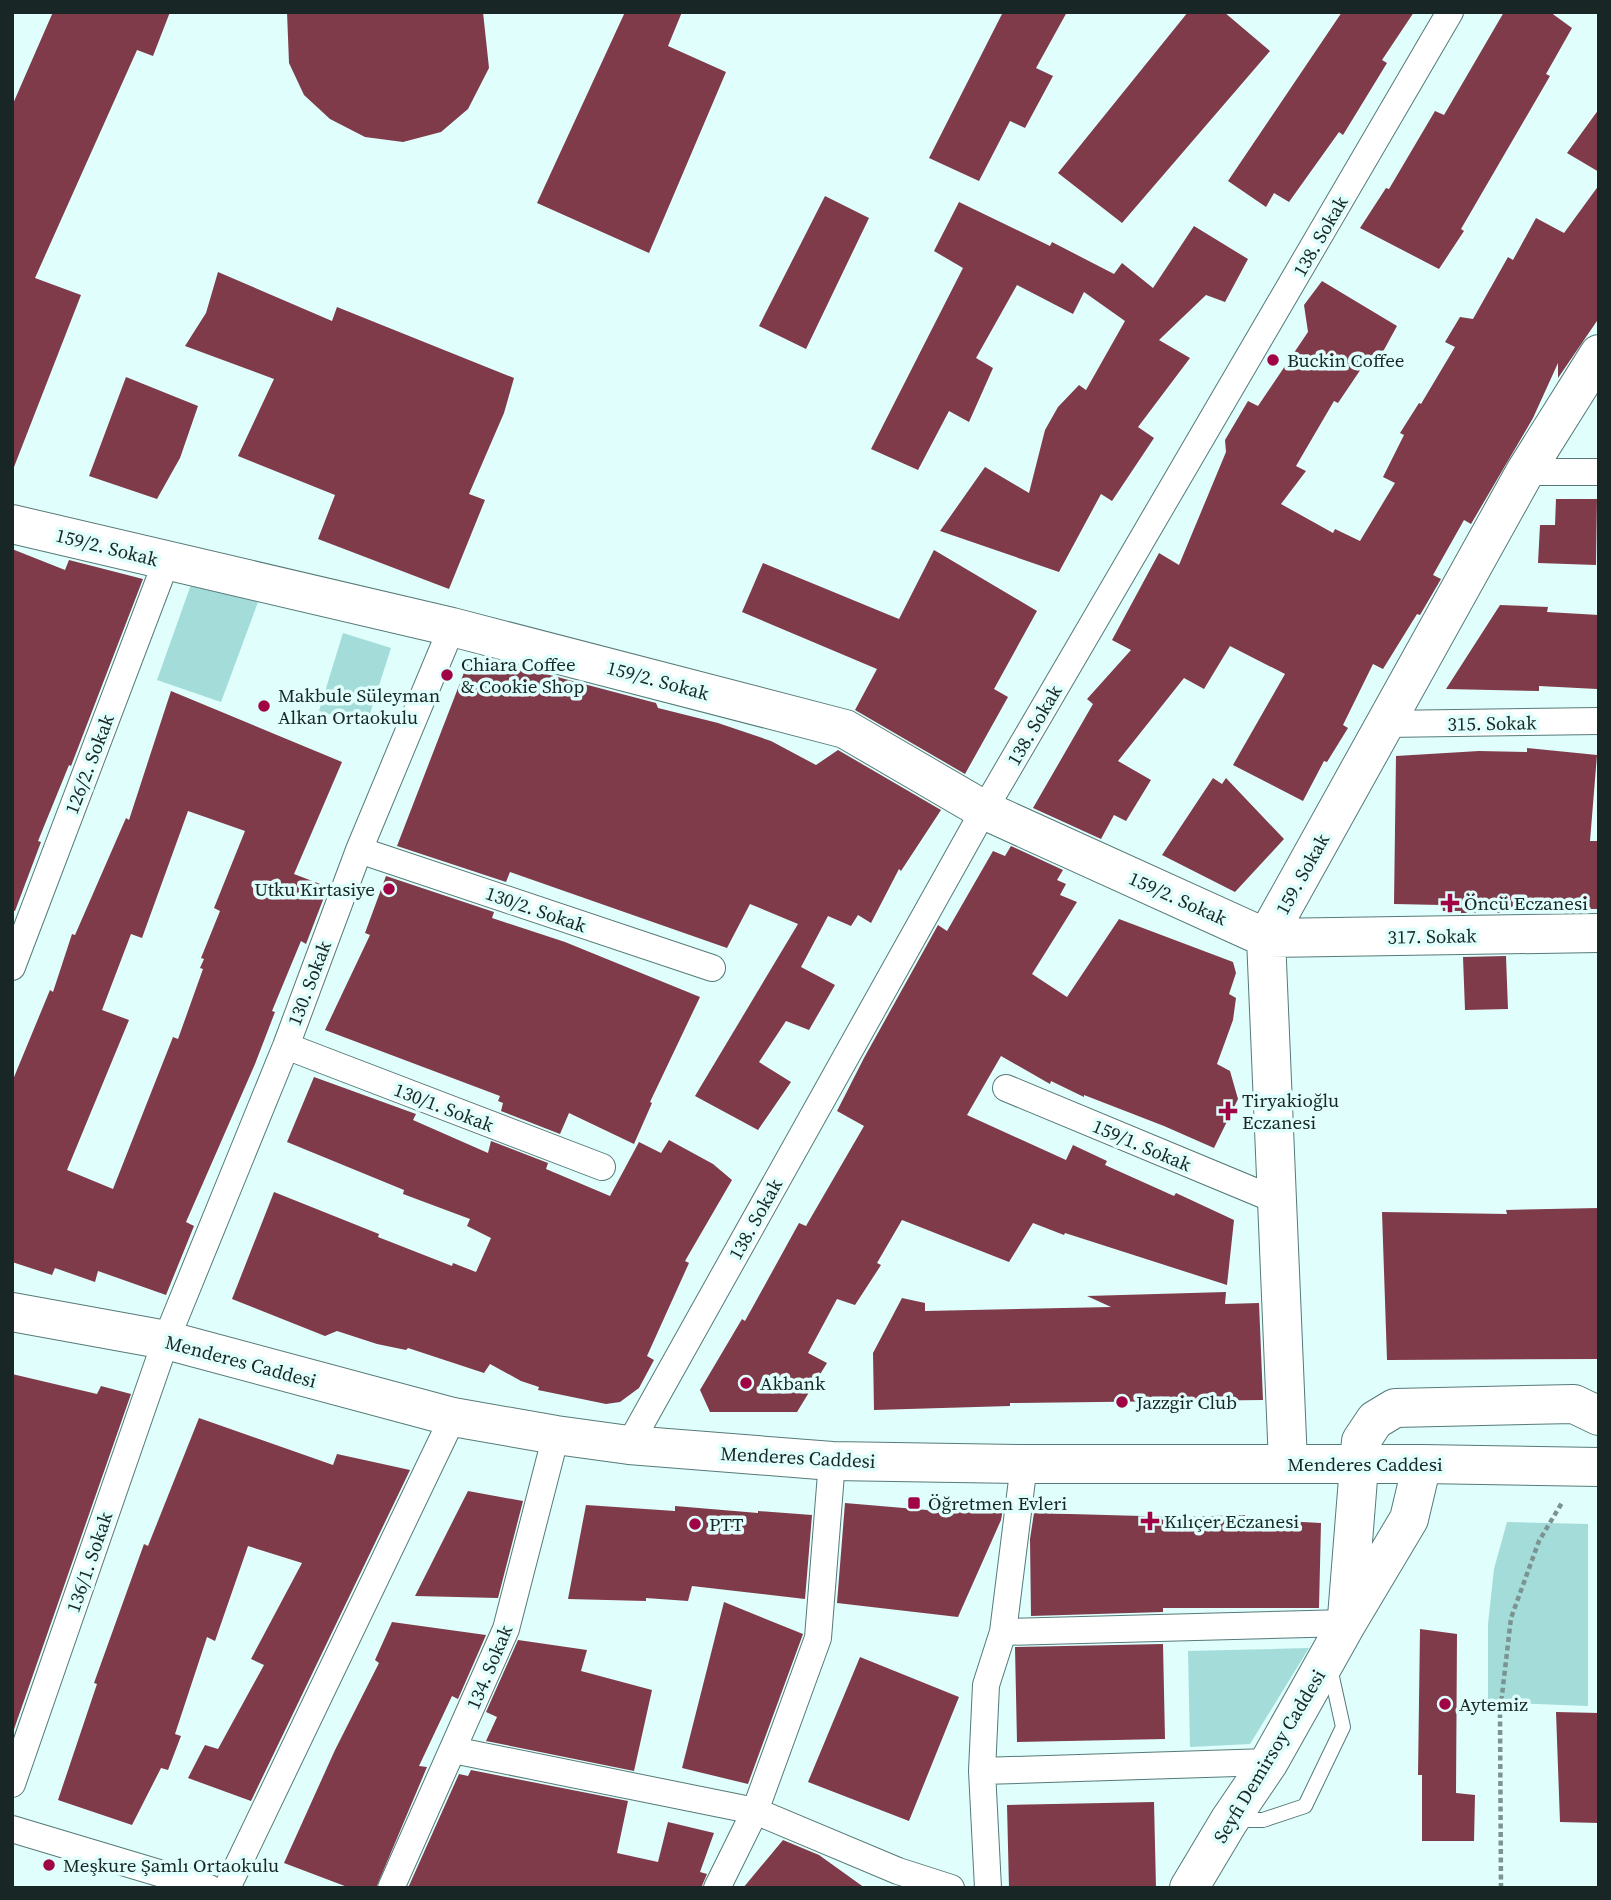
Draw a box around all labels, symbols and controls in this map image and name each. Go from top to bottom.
street label: 138. Sokak [1286,190,1354,281]
place label: Buckin Coffee [1287,347,1405,373]
marker: Buckin Coffee [1265,352,1281,368]
street label: 159/2. Sokak [53,522,162,572]
place label: Chiara Coffee & Cookie Shop [461,651,584,699]
street label: 159/2. Sokak [604,654,713,706]
marker: Chiara Coffee & Cookie Shop [439,667,455,683]
street label: 138. Sokak [1000,679,1068,770]
place label: Makbule Süleyman Alkan Ortaokulu [278,682,440,730]
marker: Makbule Süleyman Alkan Ortaokulu [256,698,272,714]
street label: 315. Sokak [1447,709,1537,737]
street label: 126/2. Sokak [58,710,120,818]
street label: 159. Sokak [1269,828,1335,919]
street label: 159/2. Sokak [1125,865,1232,931]
place label: Utku Kırtasiye [254,876,375,902]
street label: 130/2. Sokak [482,880,590,939]
marker: Utku Kırtasiye [381,881,397,897]
place label: Öncü Eczanesi [1464,890,1588,916]
marker: Öncü Eczanesi [1442,895,1458,911]
street label: 317. Sokak [1387,922,1477,950]
street label: 130. Sokak [281,936,337,1029]
street label: 130/1. Sokak [390,1076,498,1138]
place label: Tiryakioğlu Eczanesi [1242,1087,1339,1135]
marker: Tiryakioğlu Eczanesi [1220,1103,1236,1119]
street label: 159/1. Sokak [1089,1113,1196,1178]
street label: 138. Sokak [722,1173,788,1264]
street label: Menderes Caddesi [163,1328,320,1394]
place label: Akbank [760,1370,826,1396]
marker: Akbank [738,1375,754,1391]
place label: Jazzgir Club [1135,1389,1237,1415]
marker: Jazzgir Club [1114,1394,1130,1410]
street label: Menderes Caddesi [720,1440,877,1474]
street label: Menderes Caddesi [1287,1451,1443,1477]
place label: Öğretmen Evleri [928,1490,1067,1516]
marker: Öğretmen Evleri [906,1495,922,1511]
street label: 136/1. Sokak [60,1508,119,1616]
place label: Kılıçer Eczanesi [1164,1508,1300,1534]
place label: PTT [709,1511,744,1537]
marker: Kılıçer Eczanesi [1142,1513,1158,1529]
marker: PTT [687,1516,703,1532]
street label: 134. Sokak [460,1620,519,1713]
street label: Seyfi Demirsoy Caddesi [1207,1664,1331,1848]
place label: Aytemiz [1459,1691,1528,1717]
marker: Aytemiz [1437,1696,1453,1712]
place label: Meşkure Şamlı Ortaokulu [63,1852,279,1878]
marker: Meşkure Şamlı Ortaokulu [41,1857,57,1873]

